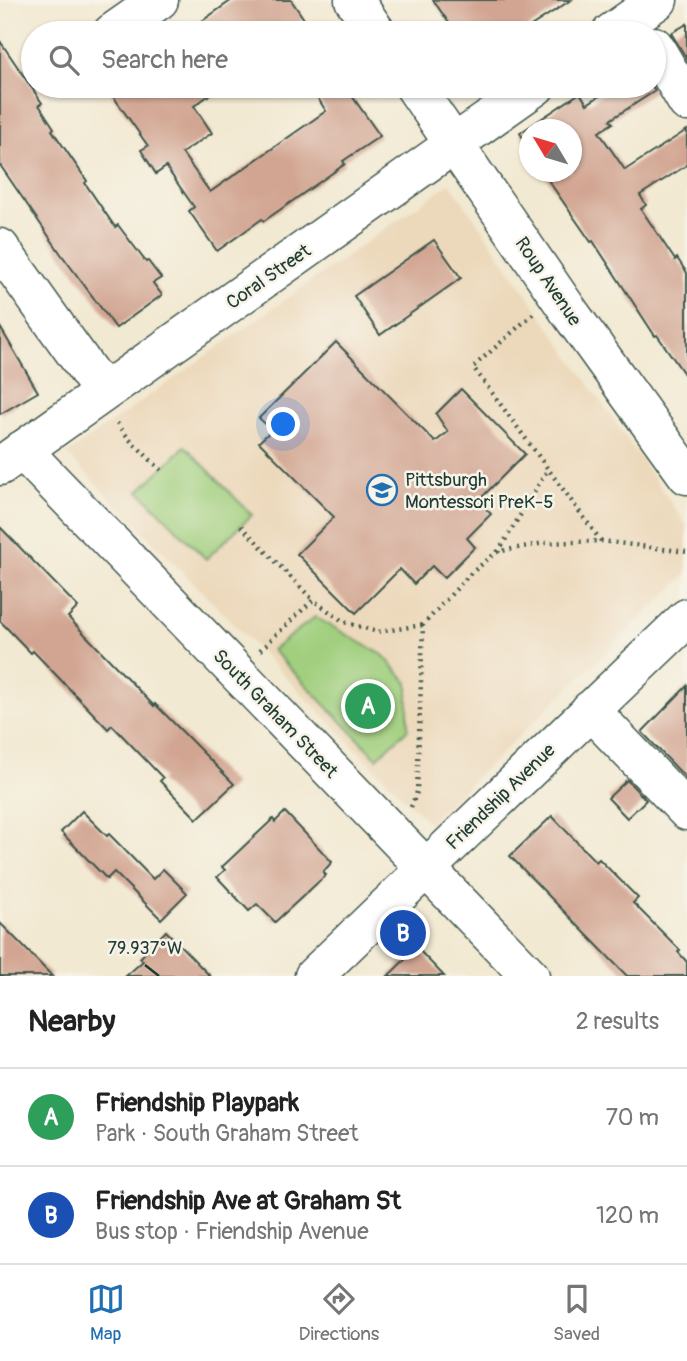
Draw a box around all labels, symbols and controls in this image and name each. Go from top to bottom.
search box [21,21,666,98]
icon: search [45,41,83,79]
text: Search here [101,44,228,76]
north arrow [519,119,582,182]
street label: Roup Avenue [510,232,587,331]
street label: Coral Street [222,239,316,315]
your location [266,407,300,441]
place label: Pittsburgh Montessori PreK-5 [405,468,554,514]
school or university icon: Pittsburgh Montessori PreK-5 [365,473,399,507]
street label: South Graham Street [208,644,343,783]
pin: A [345,680,391,732]
street label: Friendship Avenue [441,738,561,855]
pin: B [380,907,426,959]
text: 79.937°W [108,937,182,960]
text: Nearby [28,1003,115,1040]
text: 2 results [576,1007,659,1036]
text: Friendship Playpark [95,1087,299,1119]
text: A [44,1103,58,1132]
text: 70 m [606,1103,659,1132]
text: Park · South Graham Street [95,1119,359,1148]
text: Friendship Ave at Graham St [95,1185,401,1217]
text: B [44,1201,58,1230]
text: 120 m [596,1201,659,1230]
text: Bus stop · Friendship Avenue [95,1217,369,1246]
tab: Map [87,1280,125,1346]
tab: Directions [299,1280,379,1346]
tab: Saved [553,1280,600,1346]

